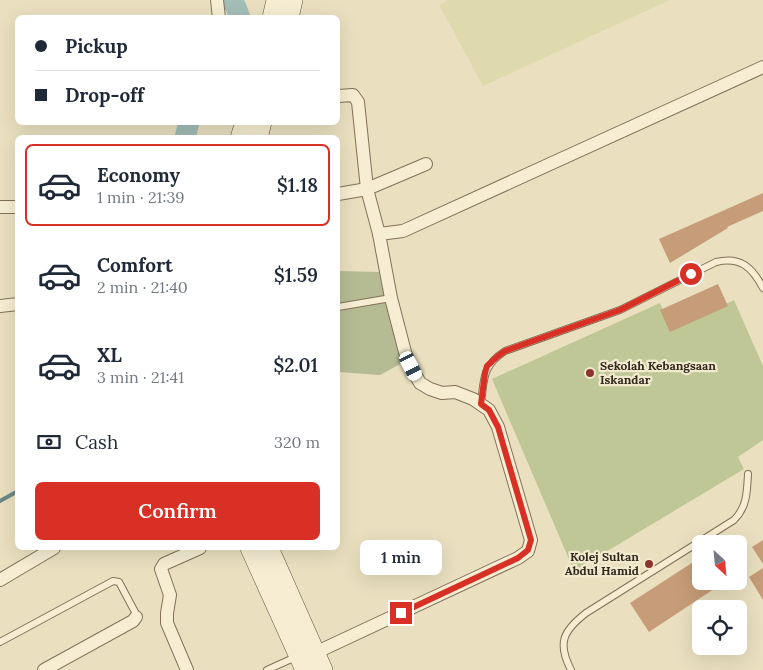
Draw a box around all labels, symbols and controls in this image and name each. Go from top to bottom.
text: Pickup [65,34,128,58]
text: Drop-off [65,83,144,107]
icon: car [37,163,82,208]
text: Economy [97,163,180,187]
text: $1.18 [277,173,318,197]
text: 1 min · 21:39 [97,187,185,207]
icon: car [37,253,82,298]
text: Comfort [97,253,173,277]
text: $1.59 [274,263,318,287]
route start [680,263,702,285]
text: 2 min · 21:40 [97,277,188,297]
icon: car [37,343,82,388]
text: XL [97,343,122,367]
car [397,349,424,383]
text: $2.01 [273,353,318,377]
place label: Sekolah Kebangsaan Iskandar [600,358,716,387]
text: 3 min · 21:41 [97,367,184,387]
marker: Sekolah Kebangsaan Iskandar [584,367,596,379]
icon: cash [35,428,63,456]
text: Cash [75,430,118,454]
text: 320 m [274,432,320,452]
button: Confirm [35,482,320,540]
north arrow [692,535,748,590]
map controls [692,535,747,655]
callout: 1 min [360,540,442,576]
text: 1 min [381,547,421,567]
place label: Kolej Sultan Abdul Hamid [565,549,639,578]
marker: Kolej Sultan Abdul Hamid [643,558,655,570]
button: locate [692,600,747,655]
route end [390,602,412,624]

